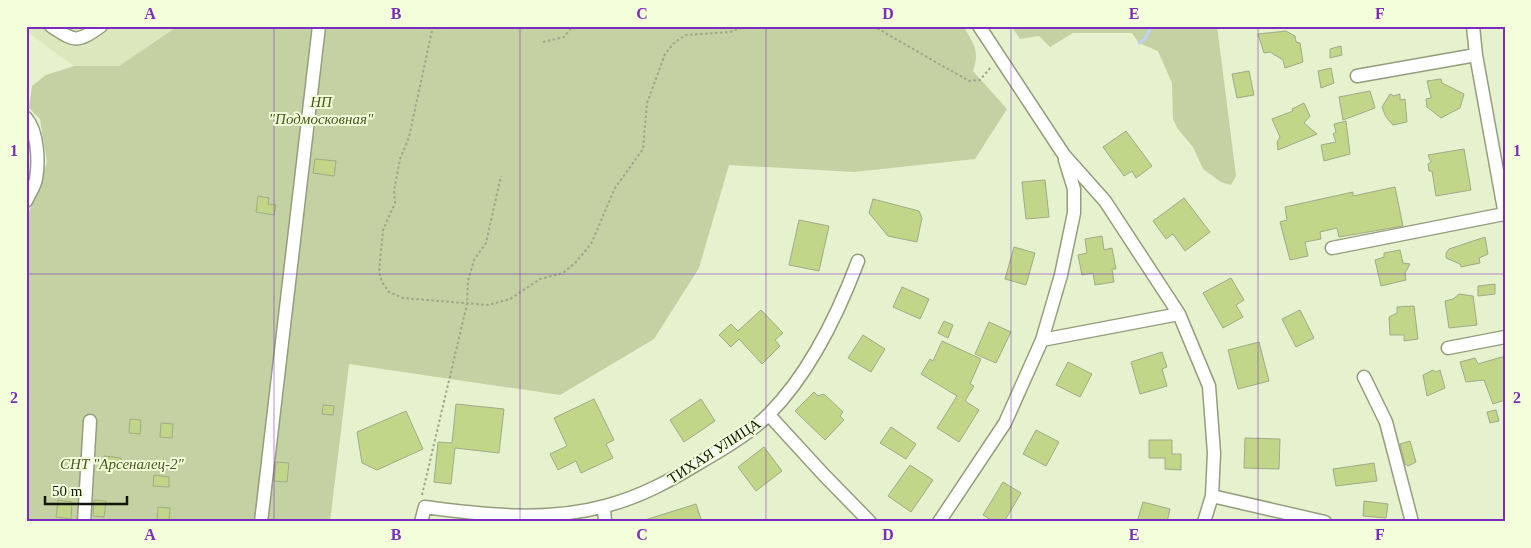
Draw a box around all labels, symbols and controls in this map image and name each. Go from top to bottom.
text: A [144,5,156,22]
text: B [391,5,402,22]
text: C [636,5,648,22]
text: D [882,5,894,22]
text: E [1129,5,1139,22]
text: F [1375,5,1385,22]
park label: НП "Подмосковная" [269,94,374,127]
text: 1 [10,142,18,159]
text: 1 [1513,142,1521,159]
text: 2 [10,389,18,406]
text: 2 [1513,389,1521,406]
street label: ТИХАЯ УЛИЦА [665,415,763,487]
park label: СНТ "Арсеналец-2" [60,456,185,472]
scale bar [45,473,128,505]
text: 50 m [52,483,83,499]
text: A [144,526,156,543]
text: B [391,526,402,543]
text: C [636,526,648,543]
text: D [882,526,894,543]
text: E [1129,526,1139,543]
text: F [1375,526,1385,543]

